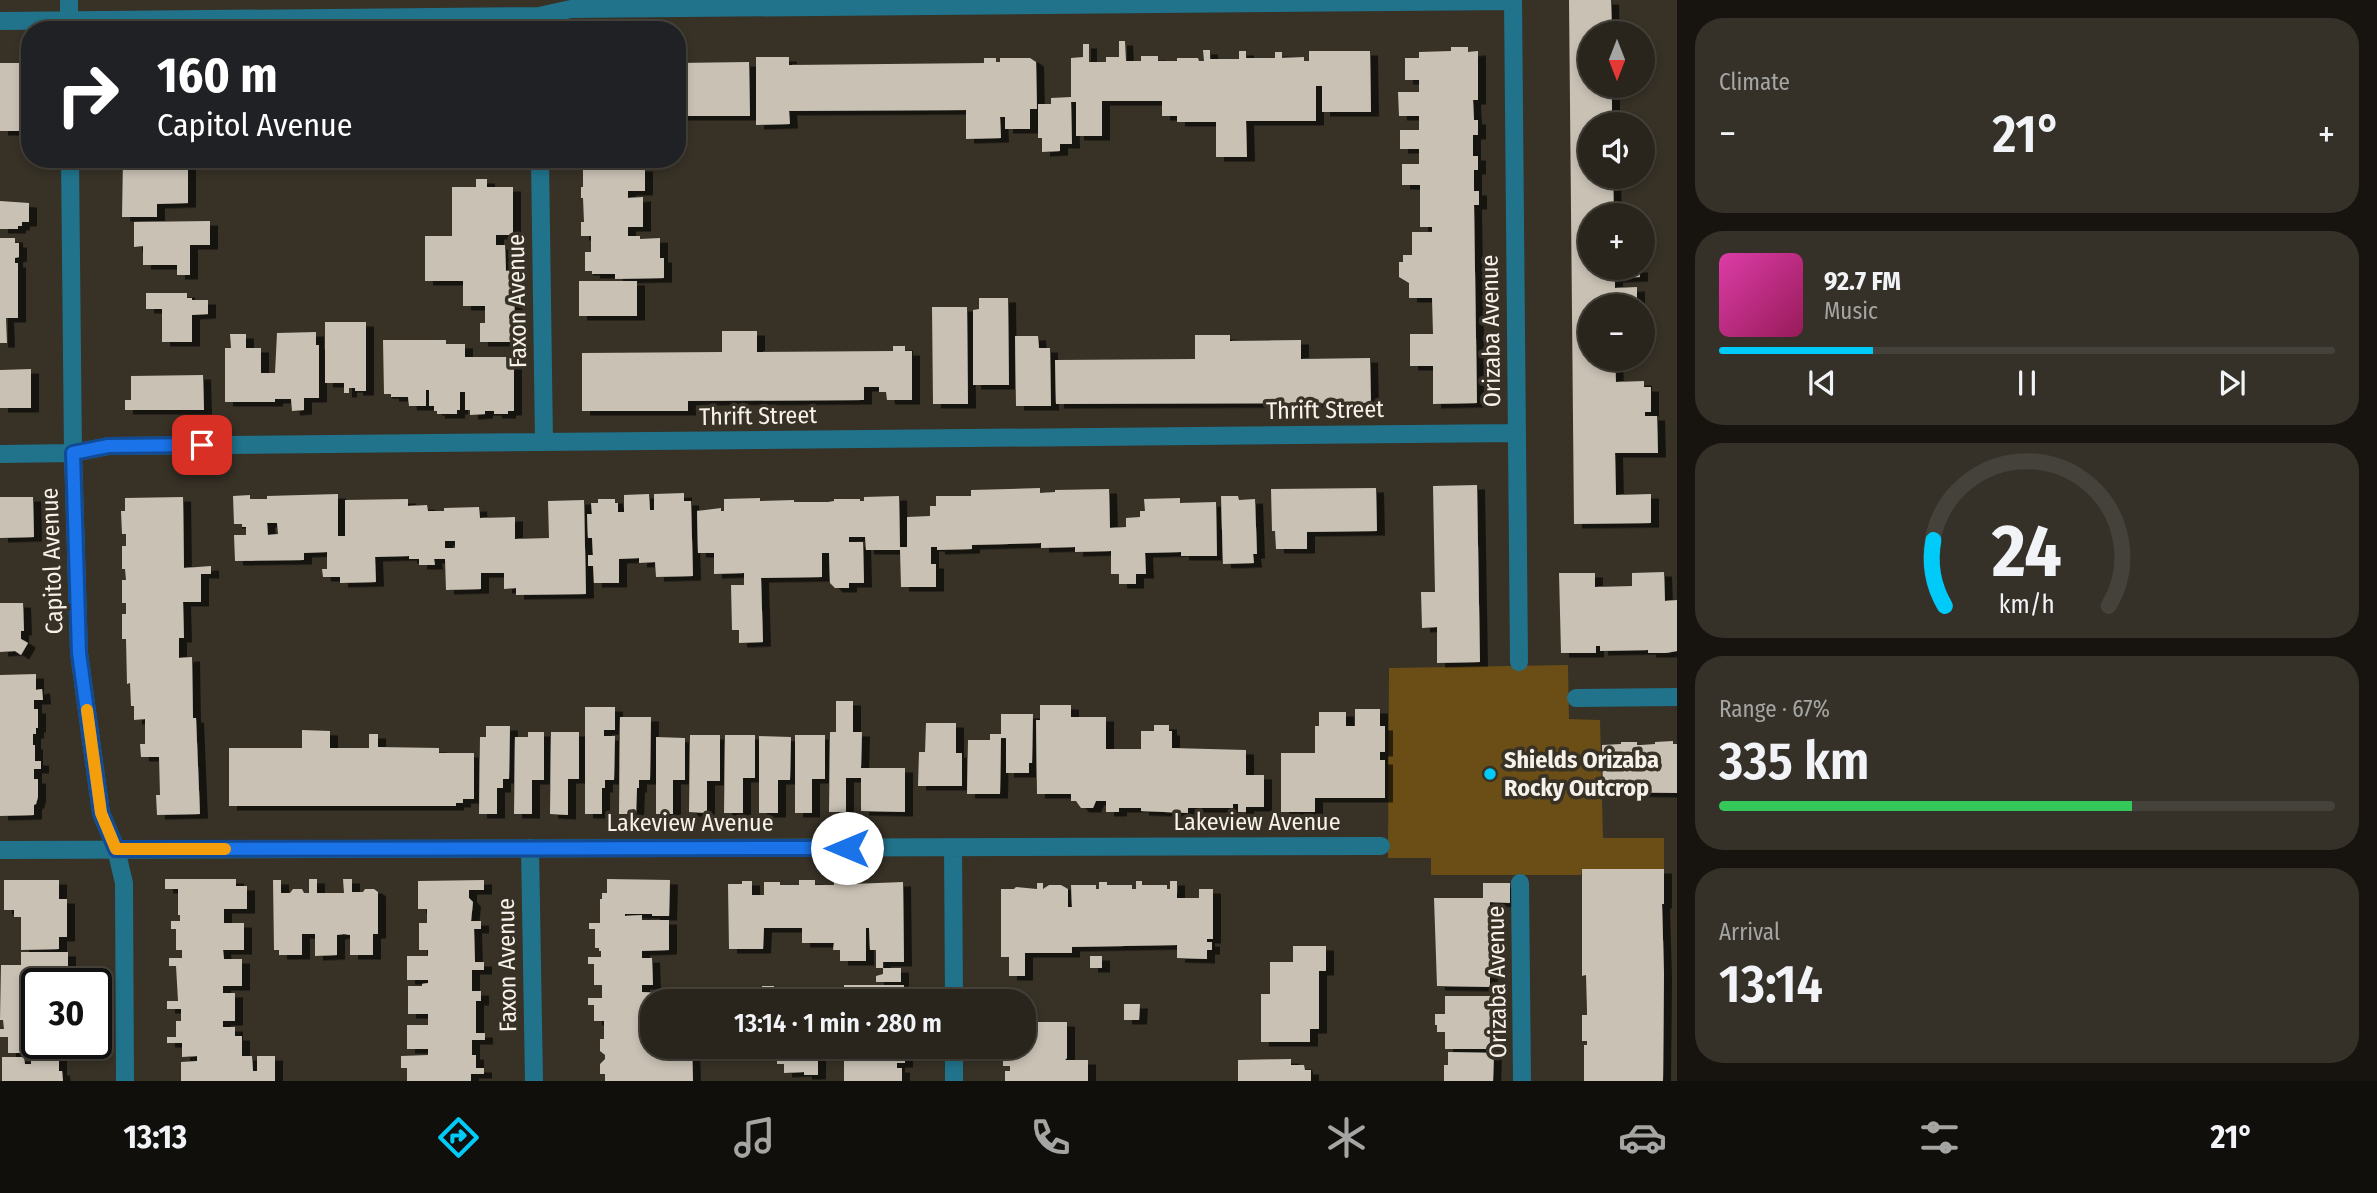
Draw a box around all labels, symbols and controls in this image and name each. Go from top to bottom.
north arrow [1578,21,1656,98]
map controls [1578,21,1655,371]
text: 160 m [157,46,278,105]
icon: right [42,49,133,140]
text: Climate [1719,68,1790,96]
text: 21° [1992,103,2061,166]
text: Capitol Avenue [157,106,353,144]
text: − [1719,111,1736,157]
text: + [2318,111,2335,157]
button: sound [1578,112,1655,189]
button: + [1578,203,1655,280]
street label: Faxon Avenue [502,234,532,368]
street label: Orizaba Avenue [1476,255,1506,407]
text: 92.7 FM [1824,266,1901,297]
button: − [1578,294,1655,371]
text: Music [1824,297,1878,325]
icon: previous [1803,364,1841,402]
icon: pause [2008,364,2046,402]
icon: next [2213,364,2251,402]
street label: Thrift Street [1266,395,1384,425]
street label: Thrift Street [699,401,817,431]
pin [172,415,232,475]
icon: arrive [183,426,221,464]
street label: Capitol Avenue [35,487,69,635]
text: 24 [1991,509,2062,596]
text: km/h [1999,590,2055,620]
text: Range · 67% [1719,695,1830,723]
text: 335 km [1719,730,1870,793]
place label: Shields Orizaba Rocky Outcrop [1504,746,1659,802]
marker: Shields Orizaba Rocky Outcrop [1482,766,1498,782]
street label: Lakeview Avenue [1173,808,1341,836]
street label: Lakeview Avenue [606,809,774,837]
position arrow [810,811,884,885]
street label: Faxon Avenue [492,898,522,1032]
street label: Orizaba Avenue [1482,906,1512,1058]
text: Arrival [1719,918,1780,946]
text: 13:14 [1719,953,1823,1016]
speed limit sign: 30 [21,968,112,1059]
text: 13:14 · 1 min · 280 m [734,1008,942,1039]
icon: directions [434,1113,483,1162]
icon: music [730,1113,779,1162]
icon: phone [1026,1113,1075,1162]
icon: climate [1322,1113,1371,1162]
icon: car [1618,1113,1667,1162]
icon: filters [1915,1113,1964,1162]
text: 13:13 [124,1118,187,1156]
text: 21° [2211,1118,2253,1156]

